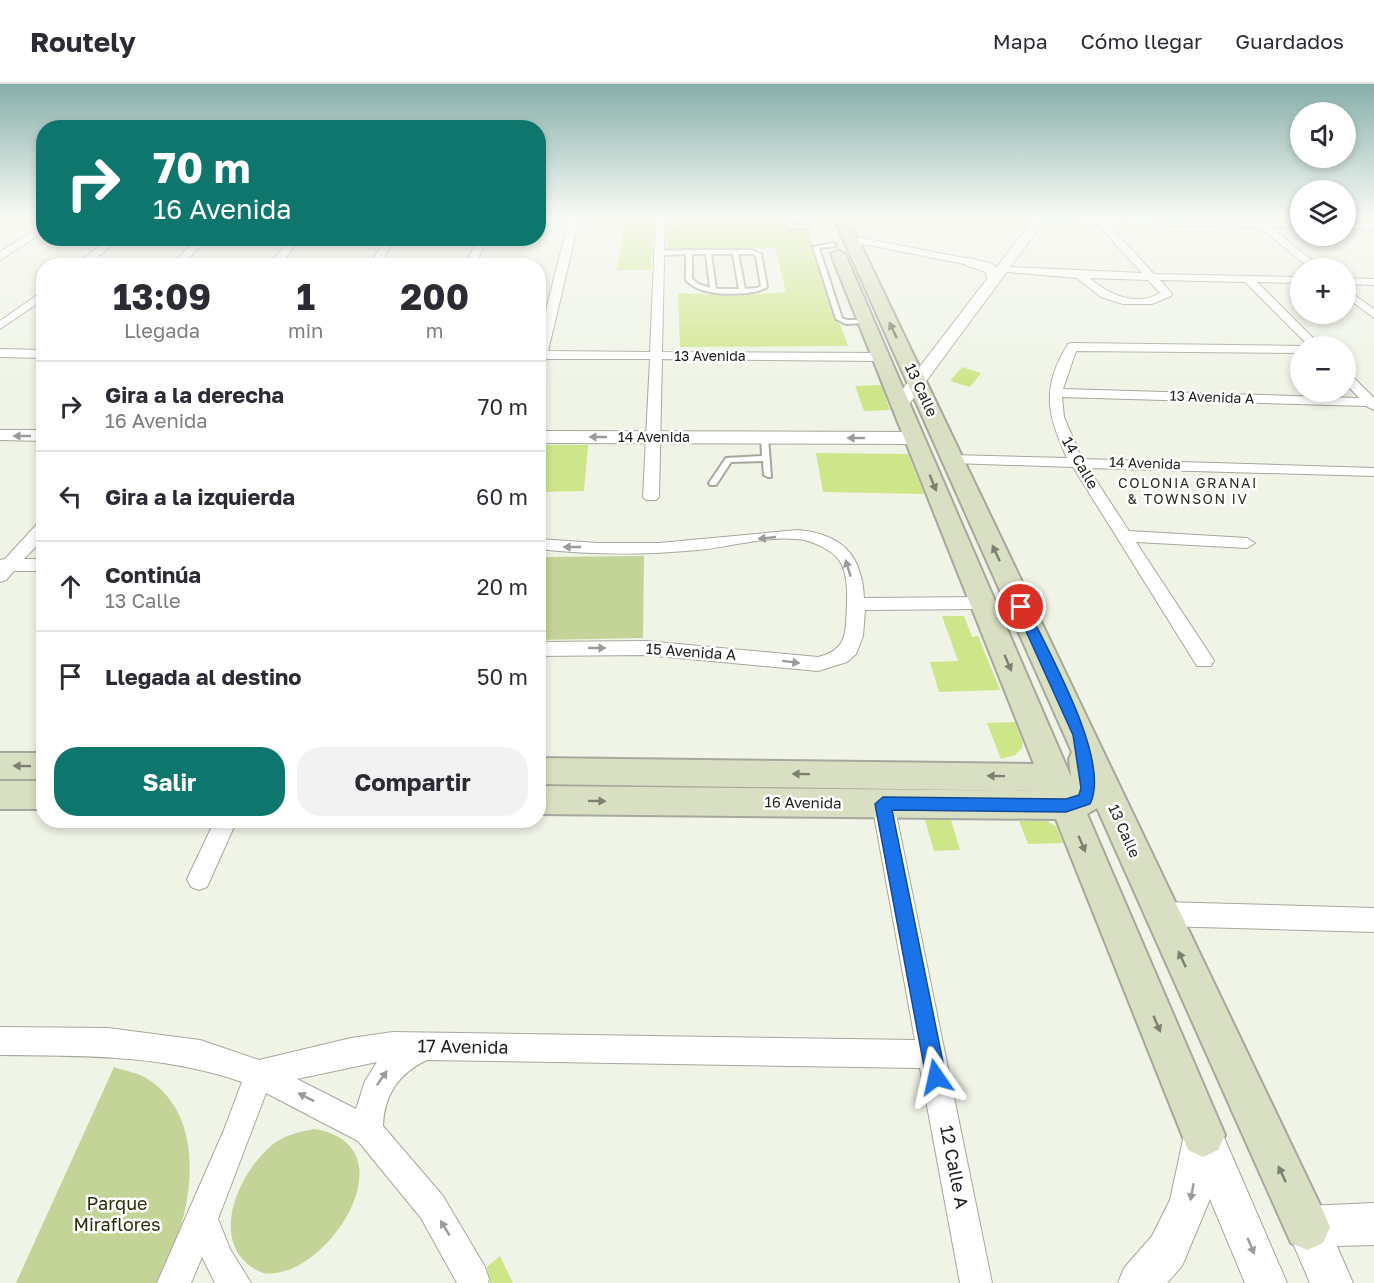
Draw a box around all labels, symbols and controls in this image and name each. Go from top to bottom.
text: Routely [30,25,136,58]
text: Mapa [993,28,1048,54]
text: Cómo llegar [1081,28,1202,54]
text: Guardados [1235,28,1344,54]
map controls [1290,102,1356,402]
button: sound [1290,102,1356,168]
text: 70 m [153,142,250,192]
icon: right [54,144,132,222]
button: layers [1290,180,1356,246]
text: 16 Avenida [153,193,292,225]
button: + [1290,258,1356,324]
text: 13:09 [113,275,211,318]
text: 1 [296,275,315,318]
text: 200 [400,275,469,318]
text: Llegada [124,318,200,342]
text: min [288,318,323,342]
text: m [426,318,444,342]
one-way arrow [889,321,898,338]
button: − [1290,336,1356,402]
street label: 13 Avenida [674,347,746,364]
street label: 13 Calle [902,360,942,419]
text: Gira a la derecha [105,381,284,408]
street label: 13 Avenida A [1170,387,1255,406]
icon: right [54,390,87,423]
text: 70 m [478,393,528,420]
text: 16 Avenida [105,408,208,432]
street label: 14 Avenida [618,428,690,445]
one-way arrow [12,431,31,440]
one-way arrow [588,432,607,442]
one-way arrow [846,433,865,443]
street label: 14 Calle [1059,433,1103,492]
street label: 14 Avenida [1109,453,1181,472]
district label: COLONIA GRANAI & TOWNSON IV [1118,474,1258,507]
one-way arrow [928,475,938,493]
icon: left [54,480,87,513]
text: Gira a la izquierda [105,483,295,510]
text: 60 m [476,483,528,510]
one-way arrow [757,533,776,543]
one-way arrow [563,542,582,552]
one-way arrow [991,544,1000,561]
one-way arrow [843,559,853,577]
text: Continúa [105,561,201,588]
icon: ahead [54,570,87,603]
text: 20 m [477,573,528,600]
pin [995,581,1046,632]
text: 13 Calle [105,588,181,612]
icon: arrive [1004,590,1037,623]
street label: 15 Avenida A [645,639,737,663]
one-way arrow [587,643,606,653]
one-way arrow [1003,655,1013,673]
one-way arrow [782,657,801,666]
icon: arrive [54,660,87,693]
text: Llegada al destino [105,663,302,690]
text: 50 m [477,663,528,690]
button: Salir [54,747,285,816]
button: Compartir [297,747,528,816]
one-way arrow [12,761,31,771]
one-way arrow [792,769,811,779]
one-way arrow [987,772,1006,781]
street label: 16 Avenida [764,792,842,812]
one-way arrow [587,796,606,806]
street label: 13 Calle [1105,801,1145,860]
one-way arrow [1077,835,1087,853]
one-way arrow [1178,951,1187,968]
one-way arrow [1152,1015,1162,1033]
street label: 17 Avenida [417,1034,509,1058]
position arrow [904,1045,968,1109]
one-way arrow [376,1071,388,1087]
one-way arrow [297,1092,314,1102]
street label: 12 Calle A [936,1123,974,1210]
one-way arrow [1278,1166,1287,1183]
one-way arrow [1187,1183,1196,1202]
park label: Parque Miraflores [73,1192,161,1235]
one-way arrow [439,1220,450,1236]
one-way arrow [1246,1238,1256,1256]

